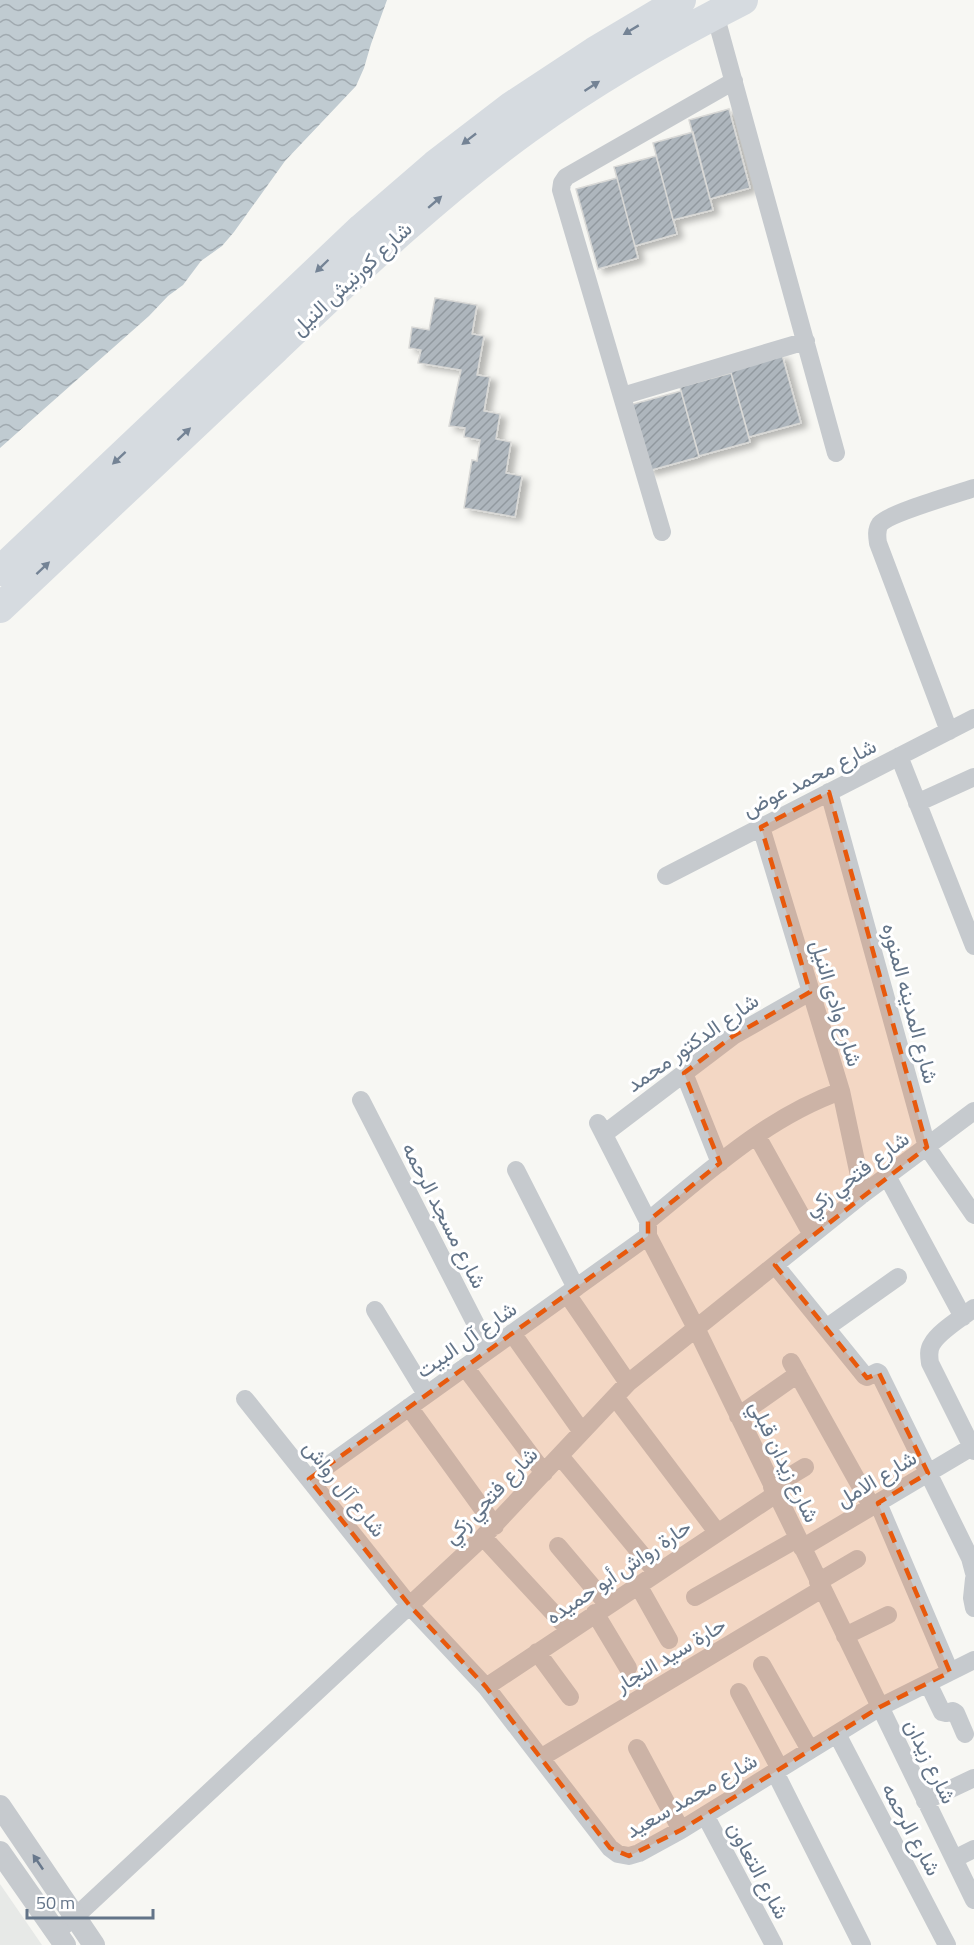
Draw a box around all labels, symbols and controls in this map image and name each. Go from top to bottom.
one-way arrow [623,24,639,35]
one-way arrow [584,81,600,92]
one-way arrow [461,132,477,145]
one-way arrow [427,196,442,209]
street label: شارع كورنيش النيل [283,213,419,343]
one-way arrow [315,259,329,273]
one-way arrow [177,427,192,441]
one-way arrow [113,451,127,465]
one-way arrow [35,561,50,575]
street label: شارع محمد عوض [736,729,882,825]
street label: شارع المدينه المنوره [874,919,948,1087]
street label: شارع وادى النيل [803,936,871,1070]
street label: شارع الدكتور محمد [619,984,765,1100]
street label: شارع فتحي زكي [797,1123,917,1225]
street label: شارع مسجد الرحمه [394,1136,496,1294]
street label: شارع آل البيت [409,1292,523,1386]
street label: شارع زيدان قبلي [740,1394,828,1528]
street label: شارع آل رواش [296,1432,394,1544]
street label: شارع فتحي زكي [435,1439,546,1552]
street label: شارع الامل [830,1441,922,1515]
street label: حارة رواش أبو حميده [539,1510,697,1632]
street label: حارة سيد النجار [608,1608,732,1700]
street label: شارع زيدان [897,1713,965,1809]
street label: شارع محمد سعيد [619,1744,763,1846]
street label: شارع الرحمه [874,1777,950,1881]
street label: شارع التعاون [720,1816,798,1924]
one-way arrow [33,1854,44,1870]
scale bar [27,1882,153,1920]
text: 50 m [36,1889,75,1916]

